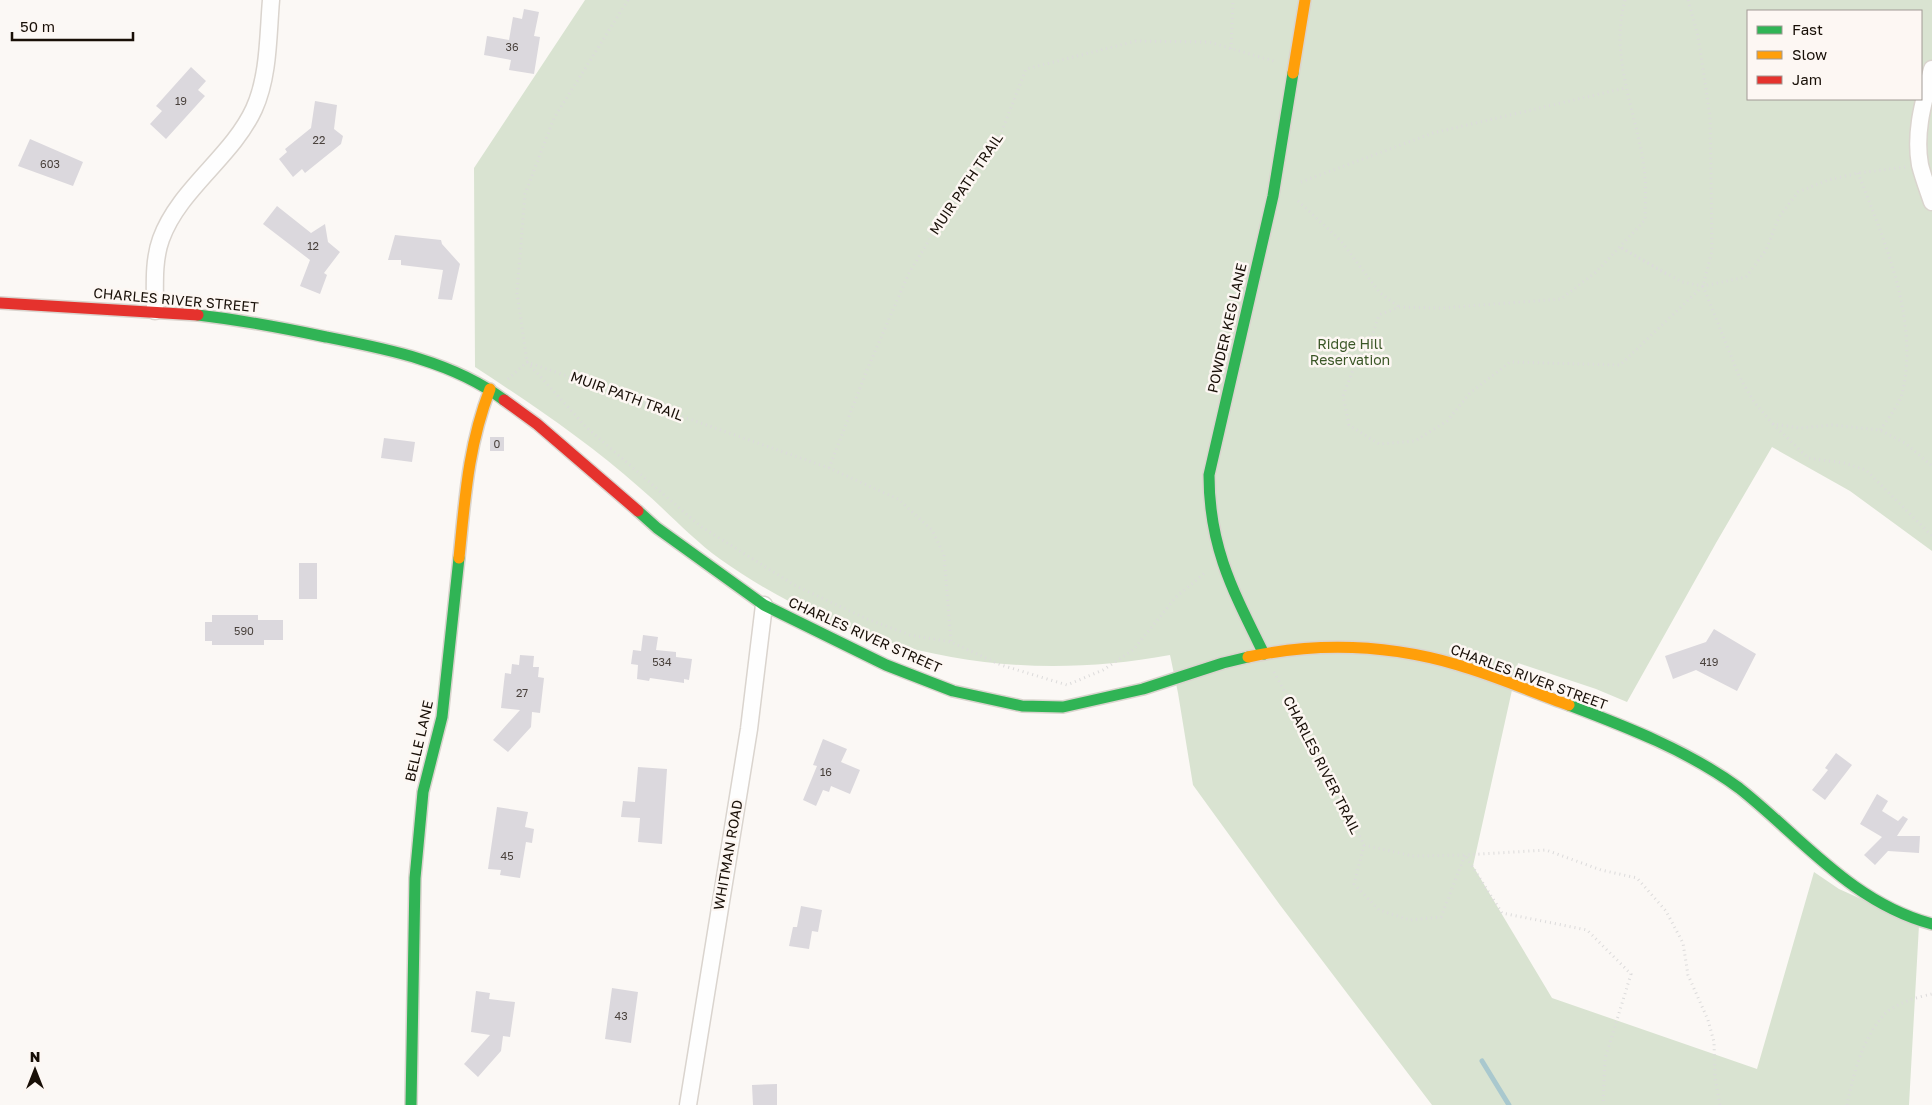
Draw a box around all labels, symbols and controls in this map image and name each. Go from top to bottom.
scale bar [12,10,134,42]
legend [1747,10,1922,100]
text: 50 m [20,17,55,35]
text: Fast [1792,20,1823,38]
house number: 36 [505,40,519,53]
text: Slow [1792,45,1827,63]
text: Jam [1792,70,1822,88]
house number: 19 [175,94,187,107]
street label: MUIR PATH TRAIL [925,130,1006,238]
house number: 22 [313,133,325,146]
house number: 603 [40,157,60,170]
house number: 12 [307,239,319,252]
street label: POWDER KEG LANE [1203,261,1250,394]
street label: CHARLES RIVER STREET [93,284,260,315]
park label: Ridge Hill Reservation [1310,335,1390,368]
street label: MUIR PATH TRAIL [568,367,686,424]
house number: 0 [494,437,501,450]
street label: CHARLES RIVER STREET [786,593,945,676]
house number: 590 [234,624,254,637]
street label: CHARLES RIVER STREET [1448,640,1610,713]
house number: 534 [652,655,672,668]
house number: 419 [1700,655,1718,668]
house number: 27 [516,686,528,699]
street label: CHARLES RIVER TRAIL [1280,693,1365,837]
street label: BELLE LANE [401,699,436,783]
house number: 16 [820,765,832,778]
street label: WHITMAN ROAD [709,799,746,911]
house number: 45 [500,849,514,862]
house number: 43 [614,1009,628,1022]
north arrow [10,1045,60,1095]
text: N [30,1048,40,1065]

